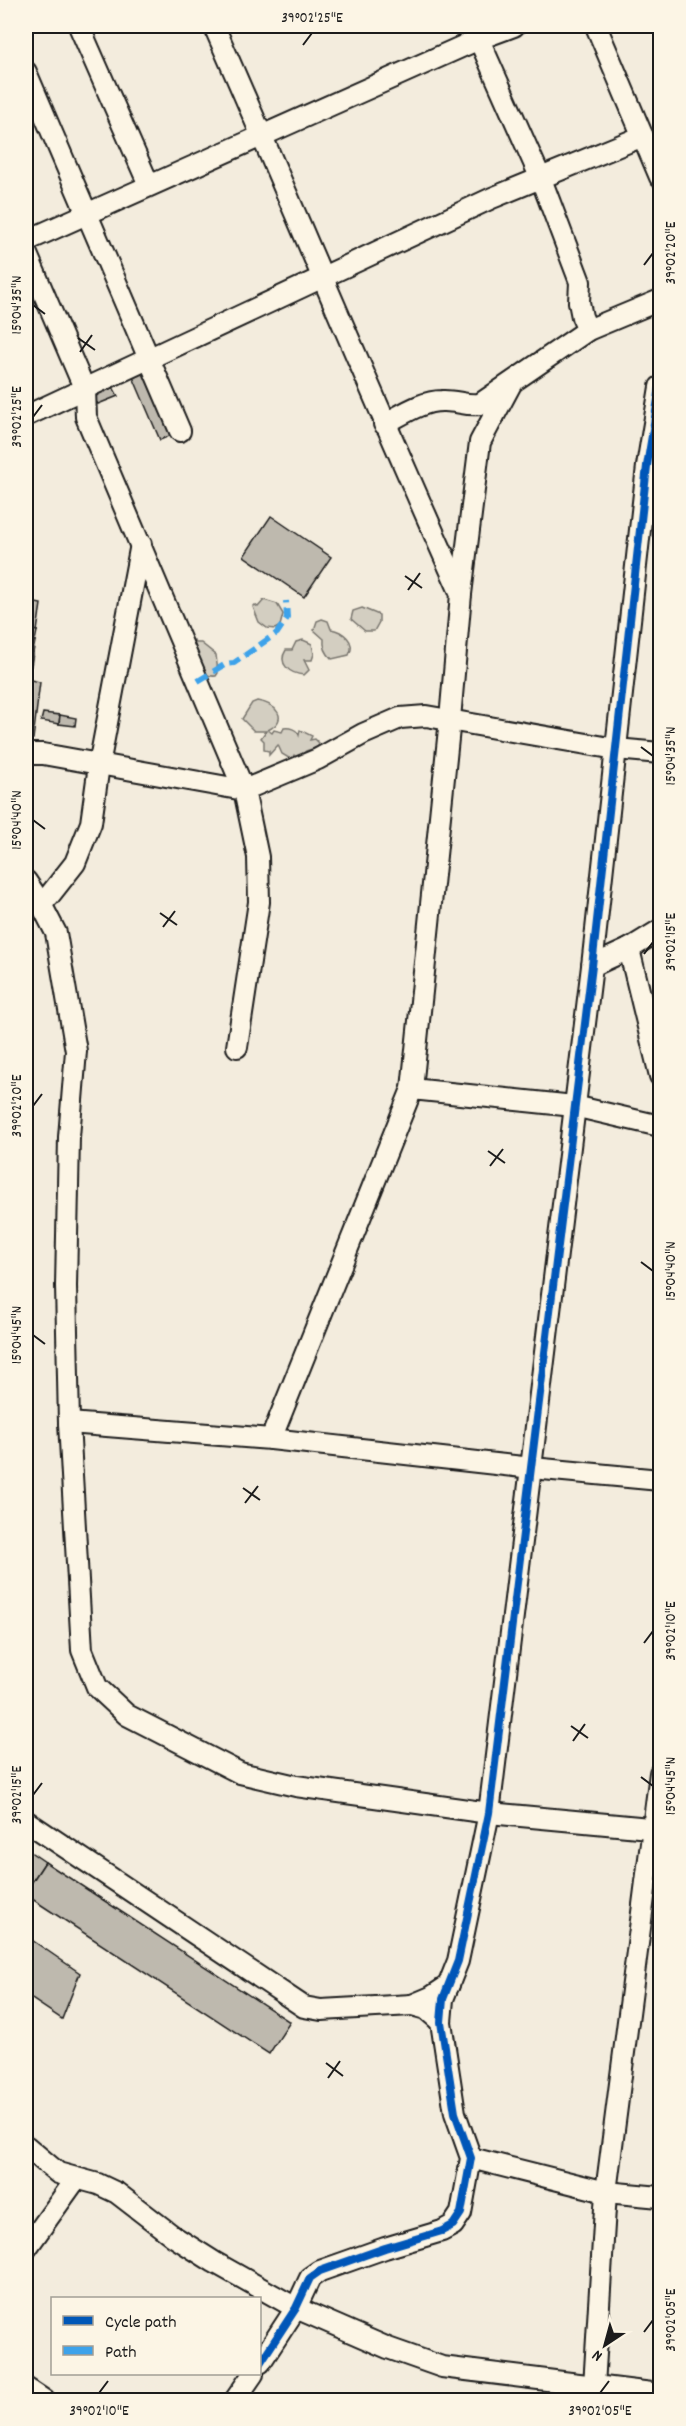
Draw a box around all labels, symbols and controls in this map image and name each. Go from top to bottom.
text: 39°02'25"E [281,8,343,30]
text: 39°02'20"E [661,221,683,284]
text: 15°04'35"N [7,276,29,334]
text: 39°02'25"E [7,386,29,448]
text: 15°04'35"N [661,727,683,785]
text: 15°04'40"N [7,790,29,850]
text: 39°02'15"E [661,913,683,971]
text: 39°02'20"E [7,1074,29,1137]
text: 15°04'40"N [661,1241,683,1301]
text: 15°04'45"N [7,1306,29,1364]
text: 39°02'10"E [661,1601,683,1661]
text: 15°04'45"N [661,1757,683,1815]
text: 39°02'15"E [7,1766,29,1824]
text: 39°02'05"E [661,2288,683,2352]
legend [51,2297,261,2375]
text: Cycle path [105,2311,176,2336]
north arrow [575,2315,635,2375]
text: Path [105,2341,137,2366]
text: N [588,2343,608,2367]
text: 39°02'10"E [69,2401,129,2423]
text: 39°02'05"E [568,2401,632,2423]

